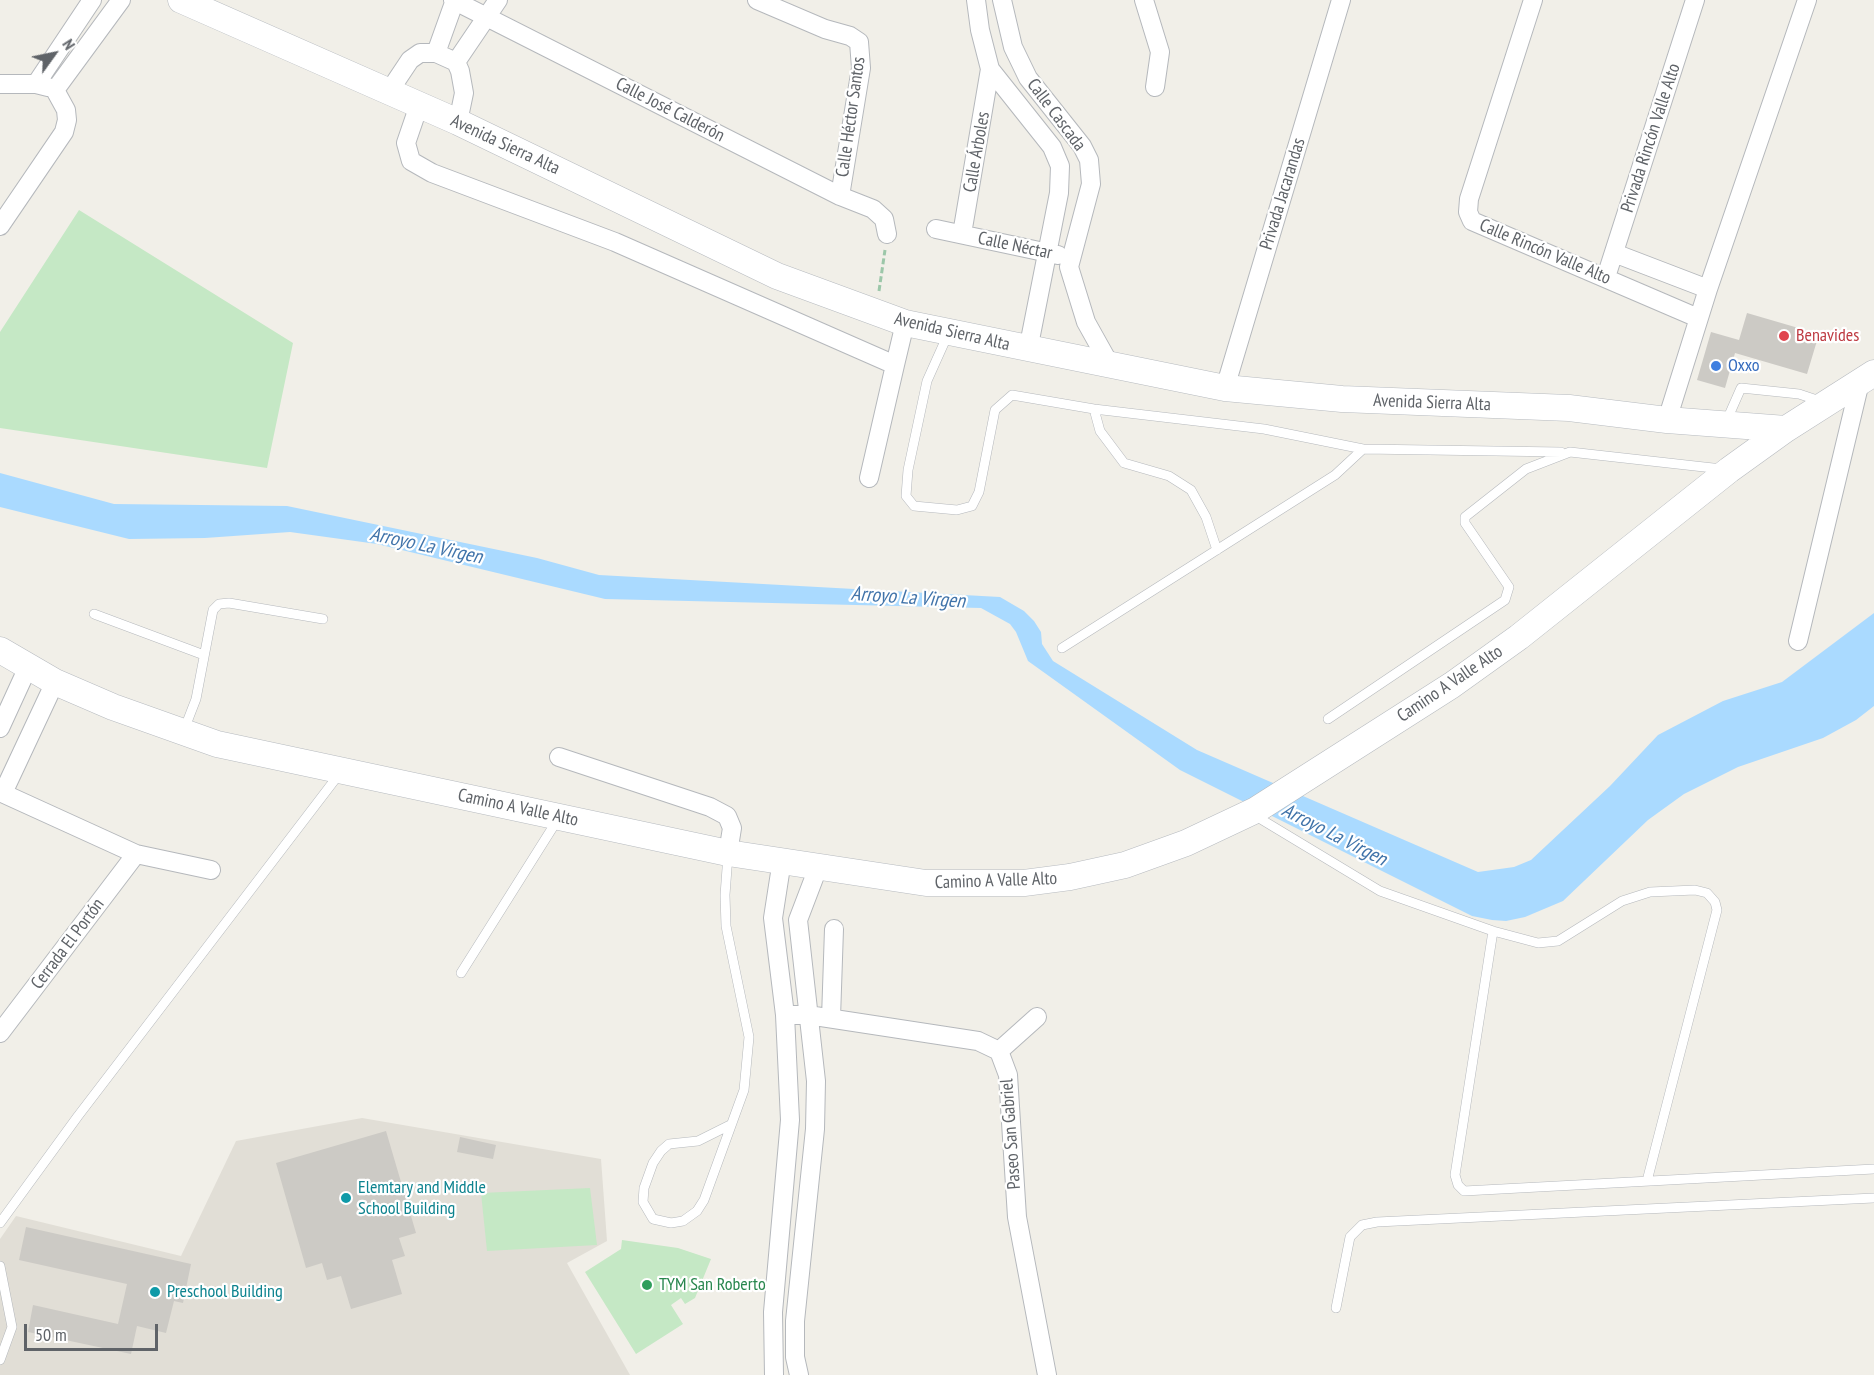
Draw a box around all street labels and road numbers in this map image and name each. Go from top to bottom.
street label: Calle Héctor Santos [832,56,870,178]
street label: Privada Rincón Valle Alto [1617,61,1685,215]
street label: Calle José Calderón [612,73,728,147]
street label: Calle Cascada [1022,75,1090,155]
street label: Avenida Sierra Alta [447,110,563,180]
street label: Calle Árboles [959,110,995,194]
street label: Privada Jacarandas [1256,136,1310,252]
street label: Calle Rincón Valle Alto [1476,215,1614,289]
street label: Calle Néctar [976,228,1054,264]
street label: Avenida Sierra Alta [892,308,1012,356]
street label: Avenida Sierra Alta [1373,390,1491,416]
street label: Camino A Valle Alto [1393,641,1507,727]
street label: Camino A Valle Alto [456,785,580,831]
street label: Camino A Valle Alto [934,868,1058,894]
street label: Cerrada El Portón [27,894,109,994]
street label: Paseo San Gabriel [996,1078,1026,1190]

